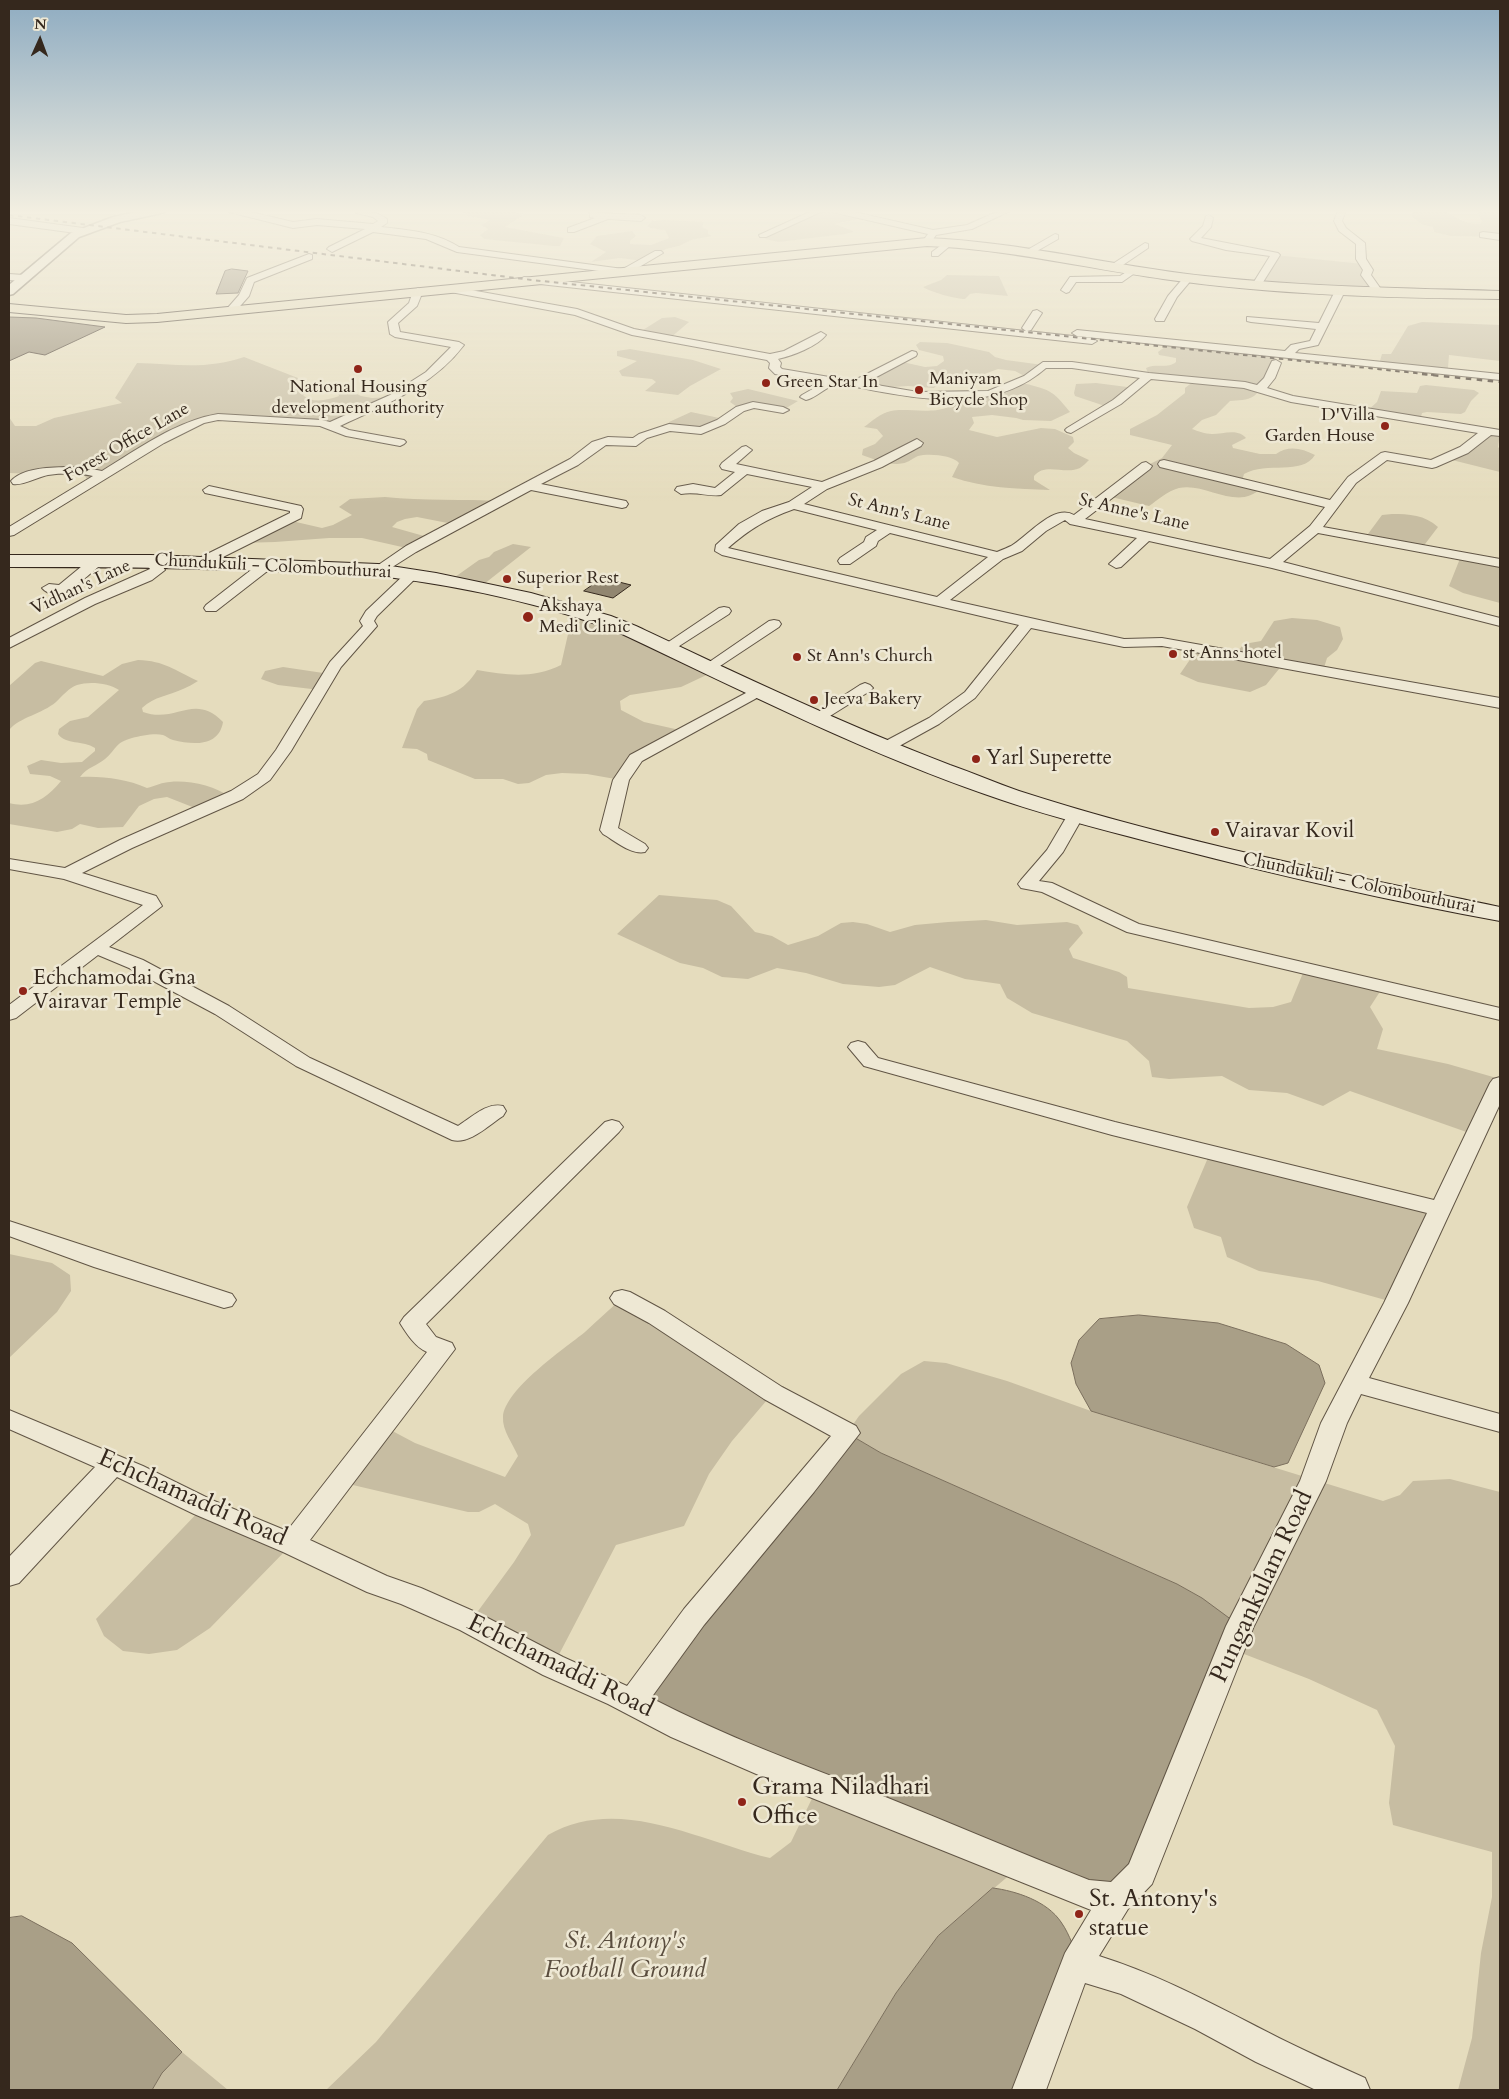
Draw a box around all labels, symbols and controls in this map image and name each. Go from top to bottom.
north arrow [15,15,65,65]
text: N [34,15,47,34]
marker: National Housing development authority [352,363,364,375]
place label: Maniyam Bicycle Shop [929,369,1028,412]
place label: Green Star In [776,372,878,394]
place label: National Housing development authority [272,377,444,419]
marker: Green Star In [760,377,772,389]
marker: Maniyam Bicycle Shop [913,384,925,396]
street label: Forest Office Lane [61,398,193,488]
place label: D'Villa Garden House [1265,405,1375,448]
marker: D'Villa Garden House [1379,420,1391,432]
street label: St Ann's Lane [846,490,952,536]
street label: St Anne's Lane [1077,490,1191,536]
street label: Chundukuli - Colombouthurai [154,550,392,584]
street label: Vidhan's Lane [28,555,134,621]
place label: Superior Rest [517,568,619,590]
marker: Superior Rest [501,573,513,585]
place label: Akshaya Medi Clinic [539,596,631,638]
marker: Akshaya Medi Clinic [521,610,535,624]
place label: st Anns hotel [1183,643,1282,665]
place label: St Ann's Church [807,646,933,668]
marker: st Anns hotel [1167,648,1179,660]
marker: St Ann's Church [791,651,803,663]
place label: Jeeva Bakery [824,689,922,711]
marker: Jeeva Bakery [808,694,820,706]
place label: Yarl Superette [986,746,1112,772]
marker: Yarl Superette [970,753,982,765]
place label: Vairavar Kovil [1225,819,1354,845]
marker: Vairavar Kovil [1209,826,1221,838]
street label: Chundukuli - Colombouthurai [1241,849,1477,919]
place label: Echchamodai Gna Vairavar Temple [33,966,196,1016]
marker: Echchamodai Gna Vairavar Temple [17,985,29,997]
street label: Echchamaddi Road [93,1444,291,1554]
street label: Pungankulam Road [1205,1486,1321,1688]
street label: Echchamaddi Road [462,1609,658,1725]
place label: Grama Niladhari Office [752,1773,930,1832]
marker: Grama Niladhari Office [736,1796,748,1808]
place label: St. Antony's statue [1089,1885,1217,1944]
marker: St. Antony's statue [1073,1908,1085,1920]
park label: St. Antony's Football Ground [544,1927,706,1986]

